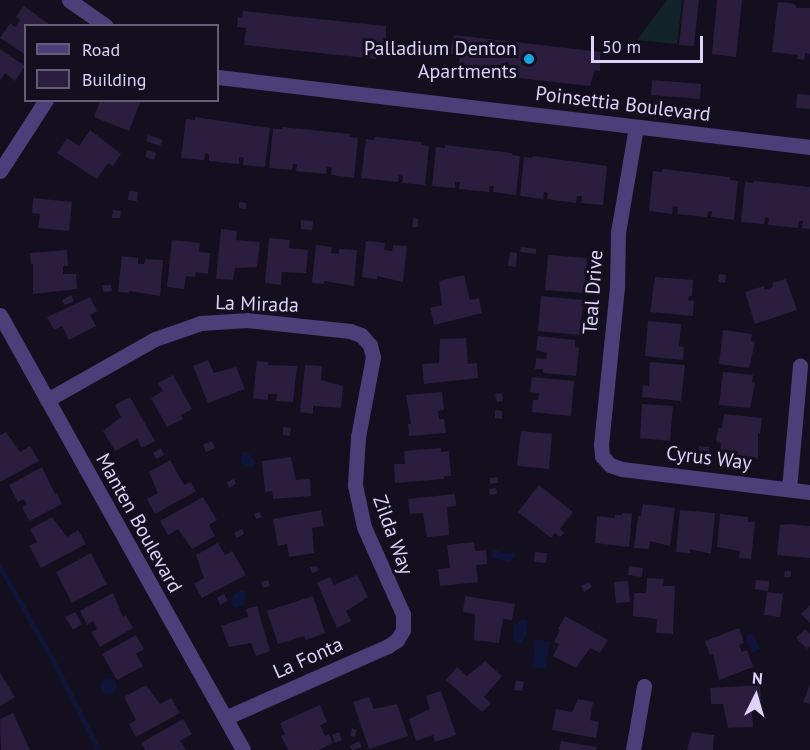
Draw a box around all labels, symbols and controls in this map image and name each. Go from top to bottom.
legend [24,24,219,102]
scale bar [594,24,706,62]
text: 50 m [602,35,641,58]
place label: Palladium Denton Apartments [364,36,517,83]
text: Road [82,38,120,61]
marker: Palladium Denton Apartments [522,52,536,66]
text: Building [82,68,146,91]
street label: Poinsettia Boulevard [534,81,712,127]
street label: Teal Drive [578,249,608,335]
street label: La Mirada [215,291,299,317]
street label: Cyrus Way [665,441,753,475]
street label: Manten Boulevard [91,449,187,597]
street label: Zilda Way [368,492,418,578]
street label: La Fonta [269,632,347,684]
north arrow [726,666,786,726]
text: N [751,668,764,688]

